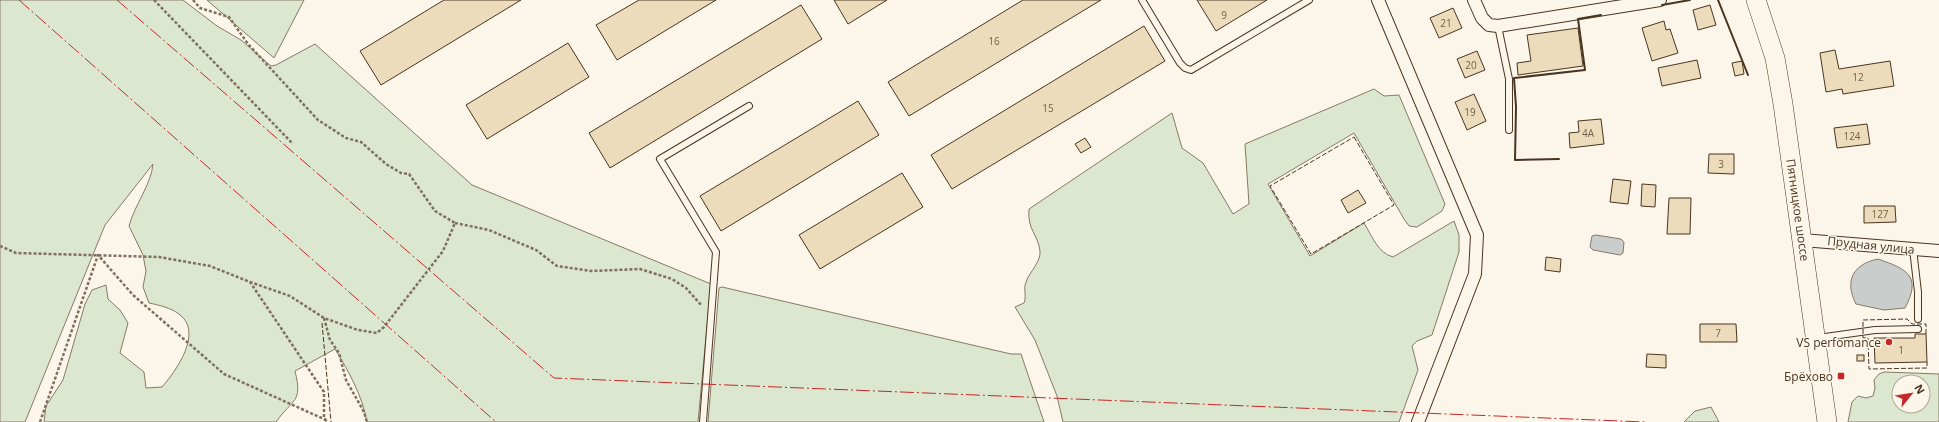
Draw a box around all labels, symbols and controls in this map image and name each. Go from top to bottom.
house number: 9 [1221,8,1227,22]
house number: 21 [1440,16,1452,30]
house number: 16 [988,34,1000,48]
house number: 20 [1465,58,1477,72]
house number: 12 [1852,70,1864,84]
house number: 15 [1042,101,1054,115]
house number: 19 [1464,105,1476,119]
house number: 4А [1582,126,1595,140]
house number: 124 [1843,129,1861,143]
house number: 3 [1718,157,1724,171]
street label: Пятницкое шоссе [1782,158,1814,263]
house number: 127 [1871,207,1889,221]
street label: Прудная улица [1827,232,1915,258]
house number: 7 [1715,326,1721,340]
place label: VS perfomance [1796,334,1881,351]
marker: VS perfomance [1884,337,1894,347]
house number: 1 [1898,343,1904,357]
place label: Брёхово [1784,368,1833,385]
marker: Брёхово [1836,371,1846,381]
north arrow [1891,374,1931,414]
text: N [1911,381,1929,396]

